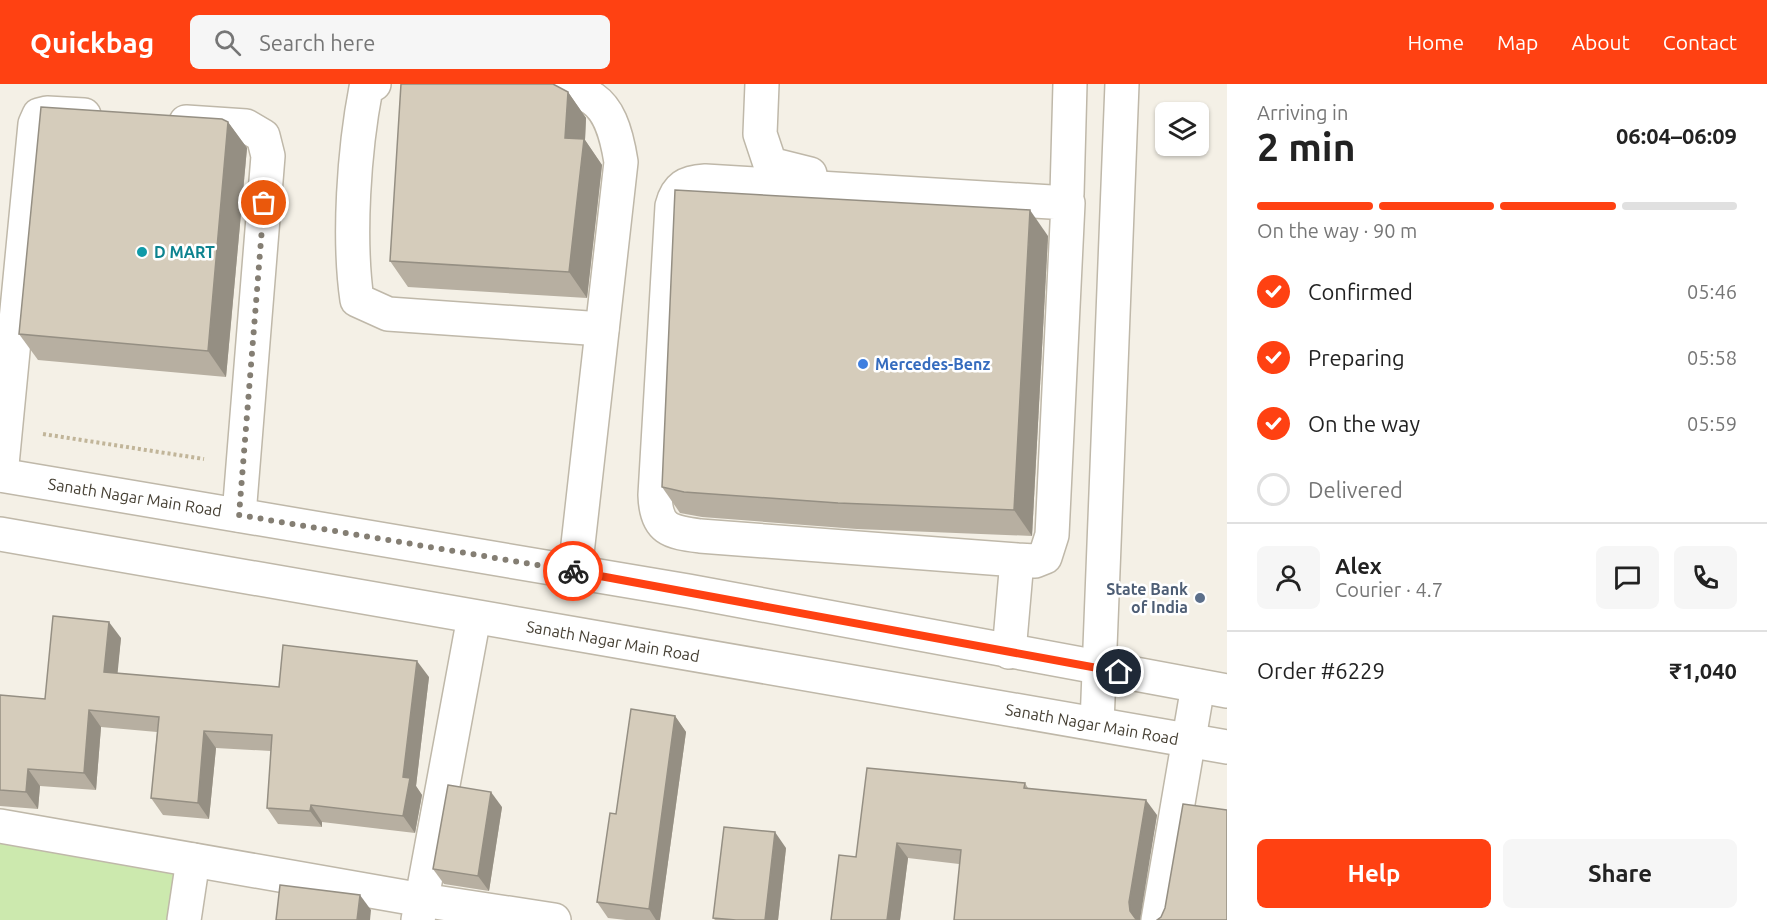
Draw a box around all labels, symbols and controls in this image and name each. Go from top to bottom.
search box [190,15,610,69]
icon: search [211,26,244,59]
text: Quickbag [30,27,154,58]
text: Search here [259,30,375,55]
text: Home [1407,30,1464,54]
text: Map [1497,30,1538,54]
text: About [1571,30,1630,54]
text: Contact [1663,30,1737,54]
text: Arriving in [1257,101,1348,124]
map controls [1155,102,1209,156]
button: layers [1155,102,1209,156]
text: 06:04–06:09 [1616,123,1737,148]
text: 2 min [1257,125,1356,168]
pin [238,177,289,228]
icon: bag [247,186,280,219]
text: On the way · 90 m [1257,219,1417,242]
place label: D MART [154,243,215,261]
marker: D MART [135,245,149,259]
icon: check [1257,275,1290,308]
text: Confirmed [1308,279,1413,304]
text: 05:46 [1687,280,1737,303]
icon: check [1257,341,1290,374]
text: Preparing [1308,345,1405,370]
text: 05:58 [1687,346,1737,369]
place label: Mercedes-Benz [875,355,990,373]
marker: Mercedes-Benz [856,357,870,371]
icon: check [1257,407,1290,440]
text: On the way [1308,411,1420,436]
text: 05:59 [1687,412,1737,435]
street label: Sanath Nagar Main Road [47,474,223,520]
text: Delivered [1308,477,1403,502]
courier [543,541,603,601]
button: person [1257,546,1320,609]
button: chat [1596,546,1659,609]
button: phone [1674,546,1737,609]
text: Alex [1335,553,1382,578]
icon: bike [557,555,590,588]
text: Courier · 4.7 [1335,578,1443,601]
place label: State Bank of India [1106,580,1188,616]
marker: State Bank of India [1193,591,1207,605]
street label: Sanath Nagar Main Road [525,617,701,665]
pin [1093,646,1144,697]
icon: home [1102,655,1135,688]
text: Order #6229 [1257,658,1385,683]
text: ₹1,040 [1670,658,1737,683]
street label: Sanath Nagar Main Road [1004,700,1180,748]
button: Help [1257,839,1491,908]
button: Share [1503,839,1737,908]

